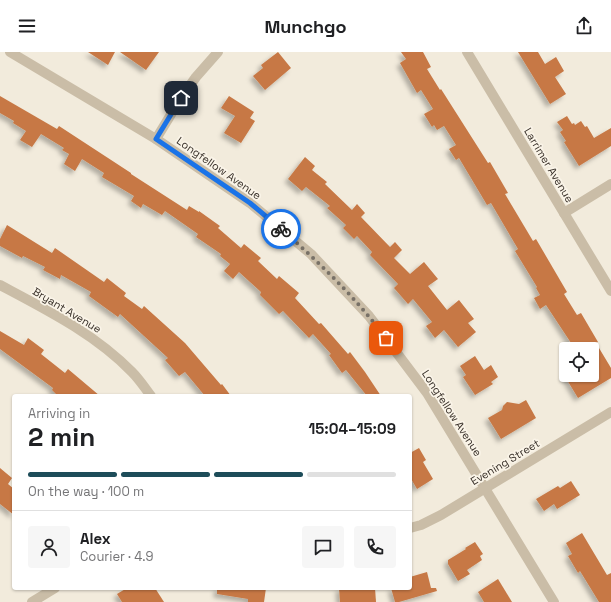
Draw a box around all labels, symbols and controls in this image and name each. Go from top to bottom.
icon: menu [16,15,38,37]
text: Munchgo [264,15,347,38]
icon: share [573,15,595,37]
pin [164,81,198,115]
icon: home [170,87,192,109]
street label: Larrimer Avenue [521,125,577,205]
street label: Longfellow Avenue [174,134,264,202]
courier [261,209,301,249]
icon: bike [270,218,292,240]
street label: Bryant Avenue [30,284,104,336]
pin [369,321,403,355]
icon: bag [375,327,397,349]
map controls [559,342,599,382]
button: locate [559,342,599,382]
street label: Longfellow Avenue [419,367,485,459]
text: Arriving in [28,405,90,422]
text: 15:04–15:09 [308,419,396,438]
text: 2 min [28,420,95,454]
street label: Evening Street [468,436,542,488]
text: On the way · 100 m [28,483,144,500]
button: person [28,526,70,568]
button: chat [302,526,344,568]
button: phone [354,526,396,568]
text: Alex [80,529,111,548]
text: Courier · 4.9 [80,548,154,565]

